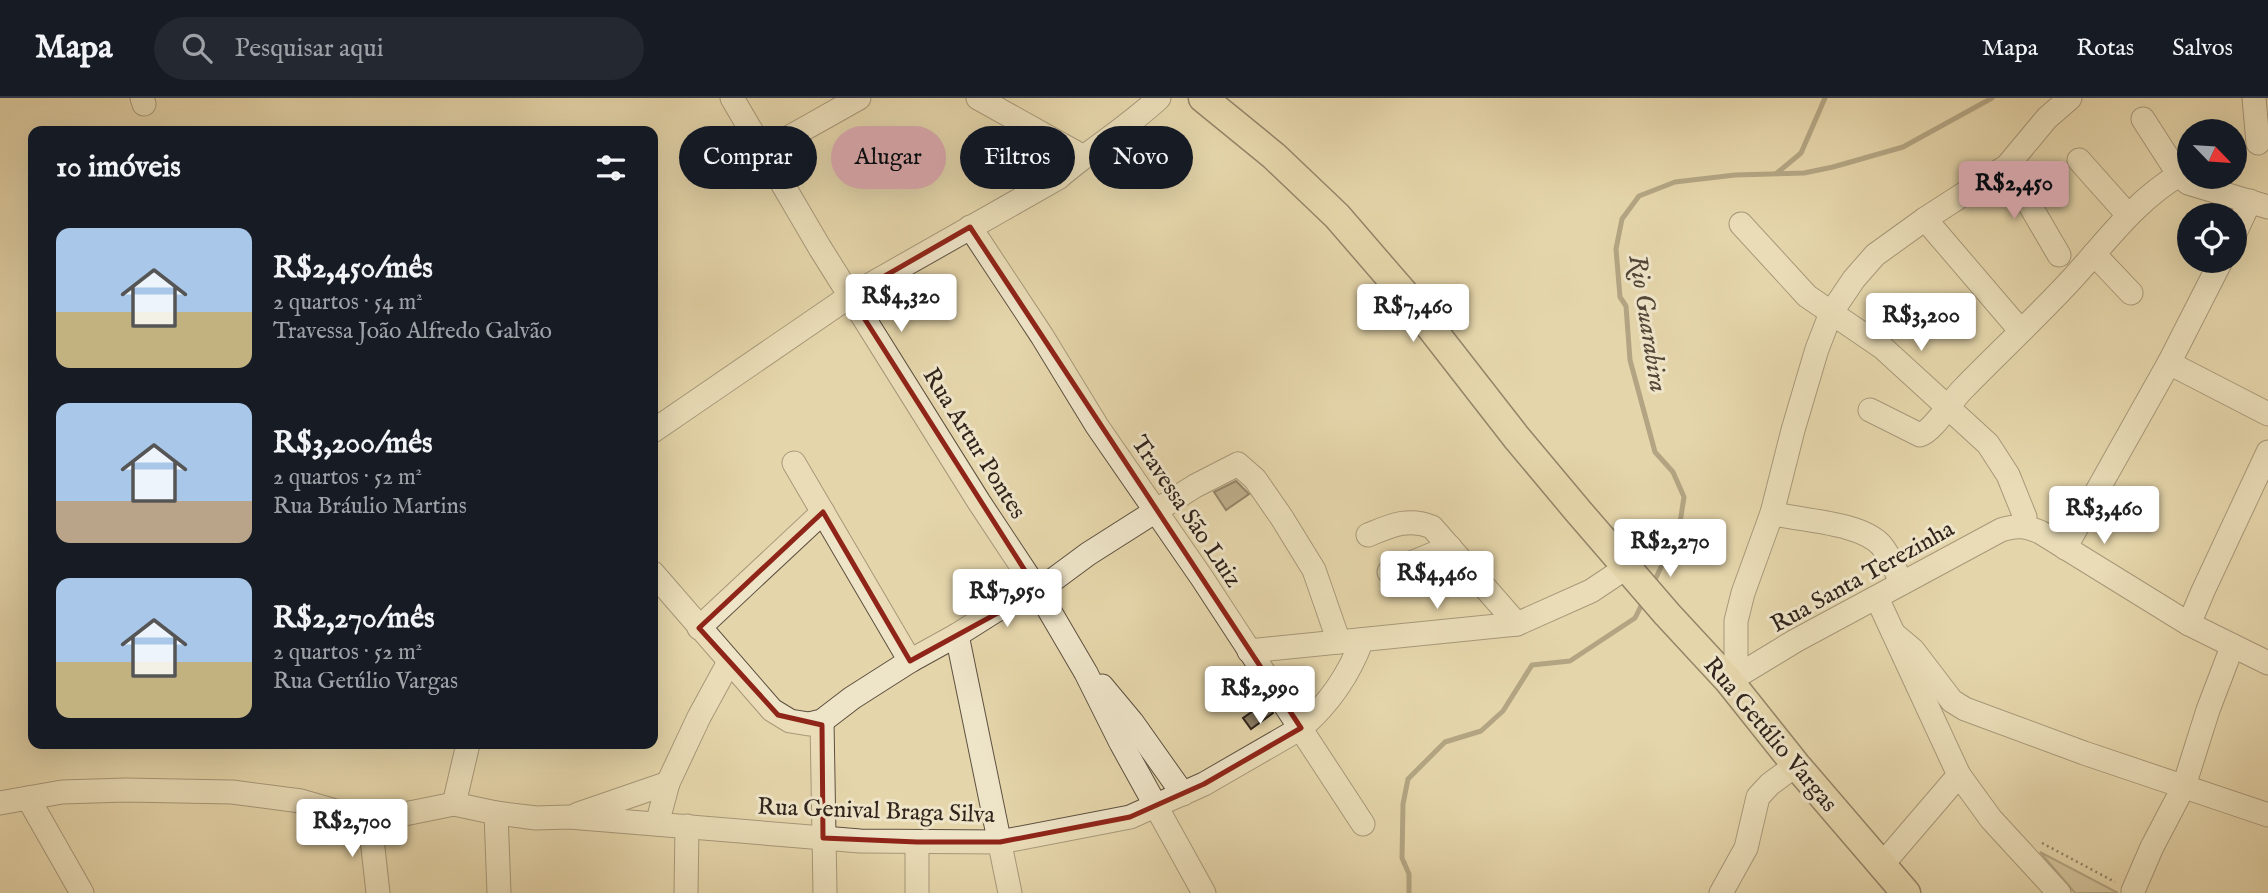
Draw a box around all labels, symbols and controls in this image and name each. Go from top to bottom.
search box [154,17,644,80]
text: Mapa [35,27,112,69]
icon: search [178,29,216,67]
text: Pesquisar aqui [234,32,384,65]
text: Mapa [1982,33,2038,64]
text: Rotas [2076,33,2134,64]
text: Salvos [2172,33,2233,64]
north arrow [2177,119,2247,189]
map controls [2177,119,2247,273]
chip: Comprar [679,126,817,189]
chip: Alugar [831,126,946,189]
chip: Filtros [960,126,1075,189]
chip: Novo [1089,126,1193,189]
text: 10 imóveis [56,149,181,187]
icon: filters [592,149,630,187]
pin: R$2,450 [1949,162,2079,221]
text: R$2,450 [1975,169,2053,198]
button: locate [2177,203,2247,273]
text: R$2,450/mês [273,250,433,288]
water label: Rio Guarabira [1620,252,1675,394]
icon: home [112,256,196,340]
pin: R$4,320 [836,274,966,334]
text: R$4,320 [862,282,940,311]
pin: R$7,460 [1348,285,1478,344]
text: 2 quartos · 54 m² [273,288,423,317]
text: R$7,460 [1373,292,1453,321]
pin: R$3,200 [1856,294,1986,353]
text: R$3,200 [1882,301,1960,330]
text: Travessa João Alfredo Galvão [273,317,552,346]
street label: Rua Artur Pontes [915,362,1033,525]
text: R$3,200/mês [273,425,433,463]
street label: Travessa São Luiz [1124,430,1248,594]
icon: home [112,431,196,515]
text: 2 quartos · 52 m² [273,463,422,492]
pin: R$3,460 [2039,486,2169,546]
text: Rua Bráulio Martins [273,492,467,521]
text: R$3,460 [2065,494,2143,523]
street label: Rua Santa Terezinha [1766,514,1960,641]
pin: R$2,270 [1605,519,1735,579]
text: R$2,270 [1630,527,1710,556]
pin: R$4,460 [1372,552,1502,611]
text: R$4,460 [1397,559,1477,588]
pin: R$7,950 [942,570,1072,629]
text: R$7,950 [969,577,1045,606]
text: R$2,270/mês [273,600,434,638]
icon: home [112,606,196,690]
text: 2 quartos · 52 m² [273,638,422,667]
street label: Rua Getúlio Vargas [1696,651,1844,819]
pin: R$2,990 [1195,666,1325,726]
text: Rua Getúlio Vargas [273,667,458,696]
text: R$2,990 [1221,674,1299,703]
street label: Rua Genival Braga Silva [757,792,996,831]
pin: R$2,700 [287,800,417,859]
text: R$2,700 [312,807,392,836]

